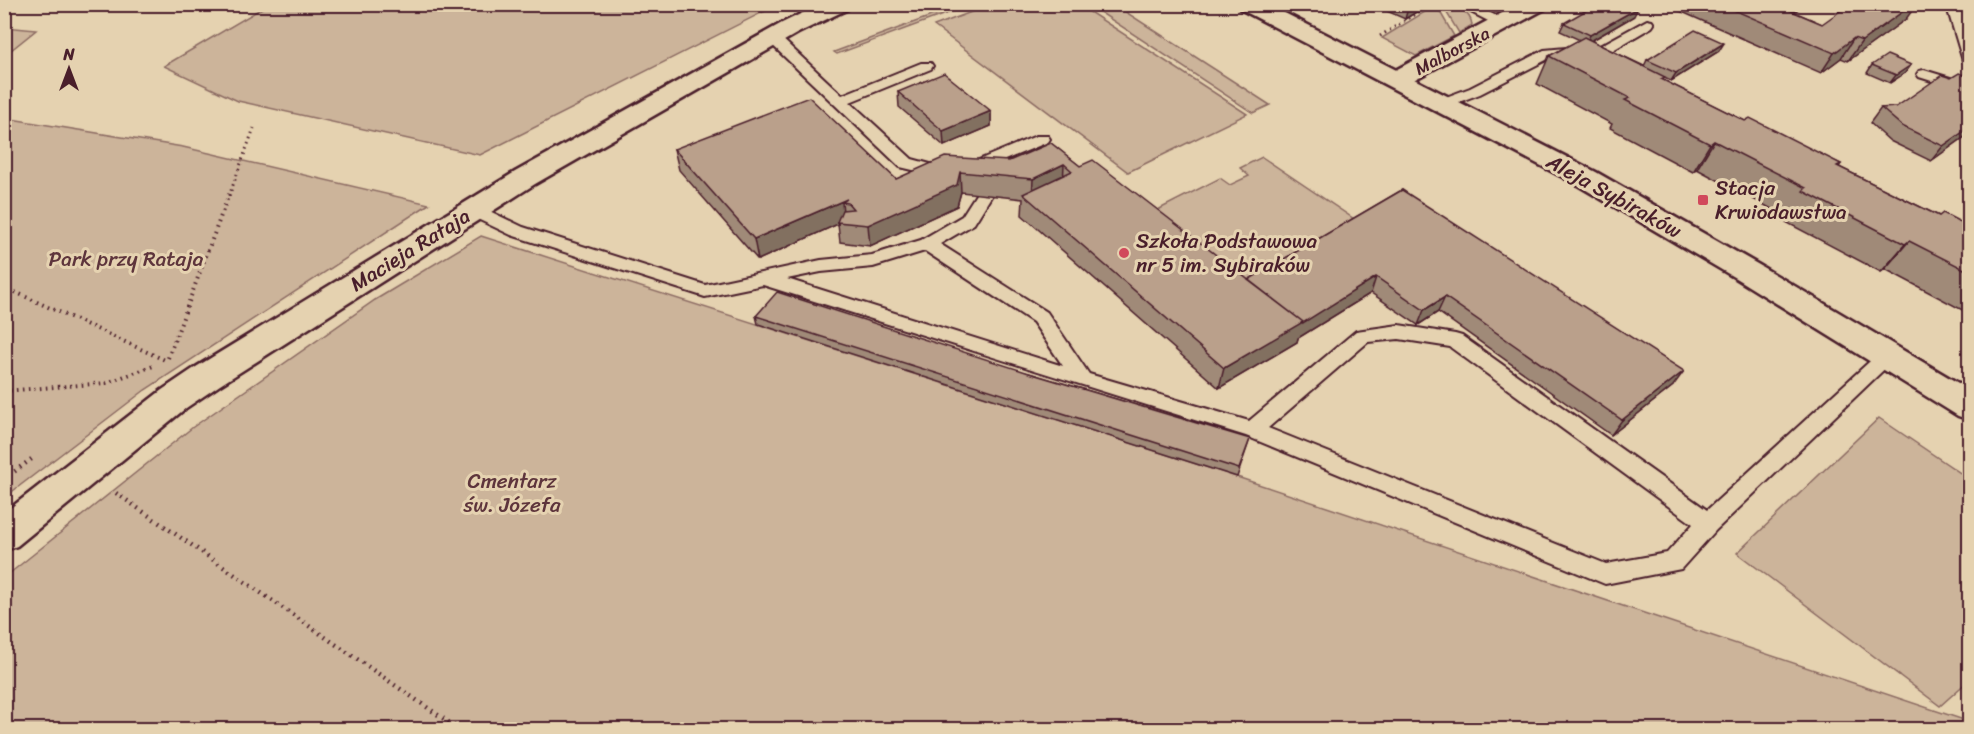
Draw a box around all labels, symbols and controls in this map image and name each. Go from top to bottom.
street label: Malborska [1408,18,1496,84]
north arrow [39,39,99,99]
text: N [62,40,75,69]
street label: Aleja Sybiraków [1538,143,1689,249]
place label: Stacja Krwiodawstwa [1715,169,1847,231]
marker: Stacja Krwiodawstwa [1696,193,1710,207]
street label: Macieja Rataja [342,197,478,302]
place label: Szkoła Podstawowa nr 5 im. Sybiraków [1136,222,1317,284]
park label: Park przy Rataja [49,240,204,278]
marker: Szkoła Podstawowa nr 5 im. Sybiraków [1117,246,1131,260]
park label: Cmentarz św. Józefa [463,462,561,524]

